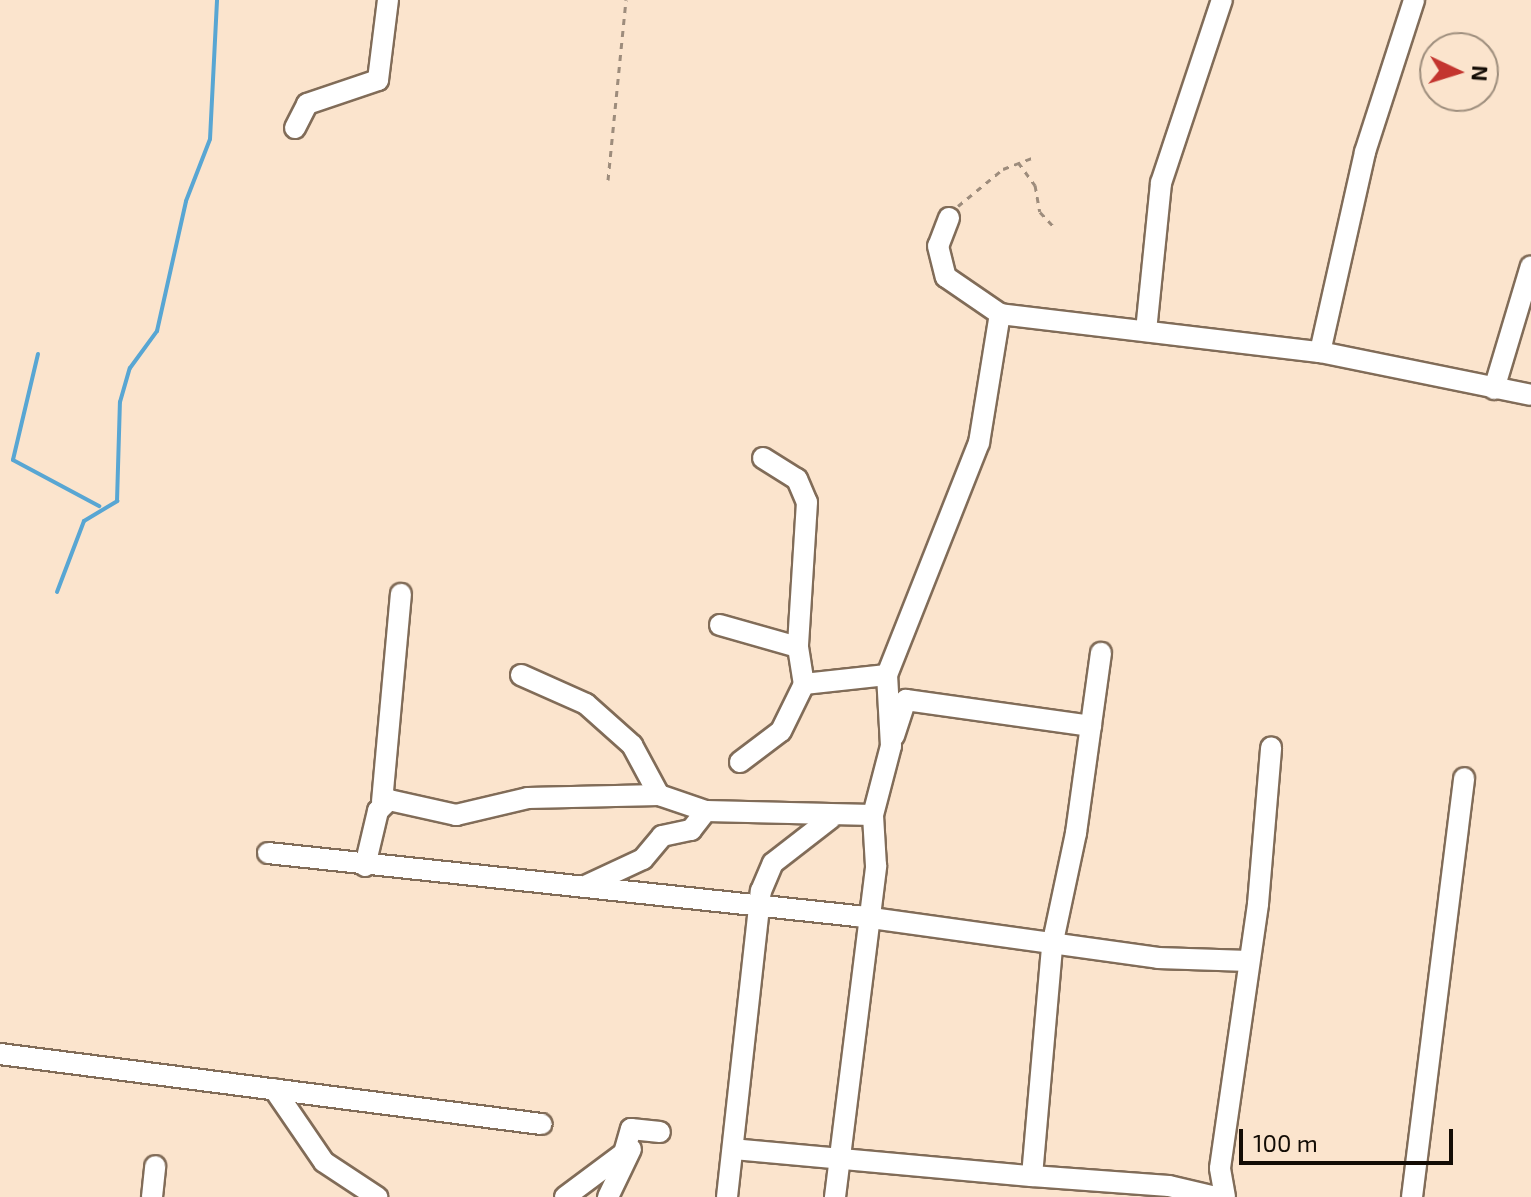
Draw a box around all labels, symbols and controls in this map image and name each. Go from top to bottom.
north arrow [1419,32,1499,112]
text: N [1467,65,1494,82]
scale bar [1243,1113,1457,1163]
text: 100 m [1253,1128,1318,1157]

